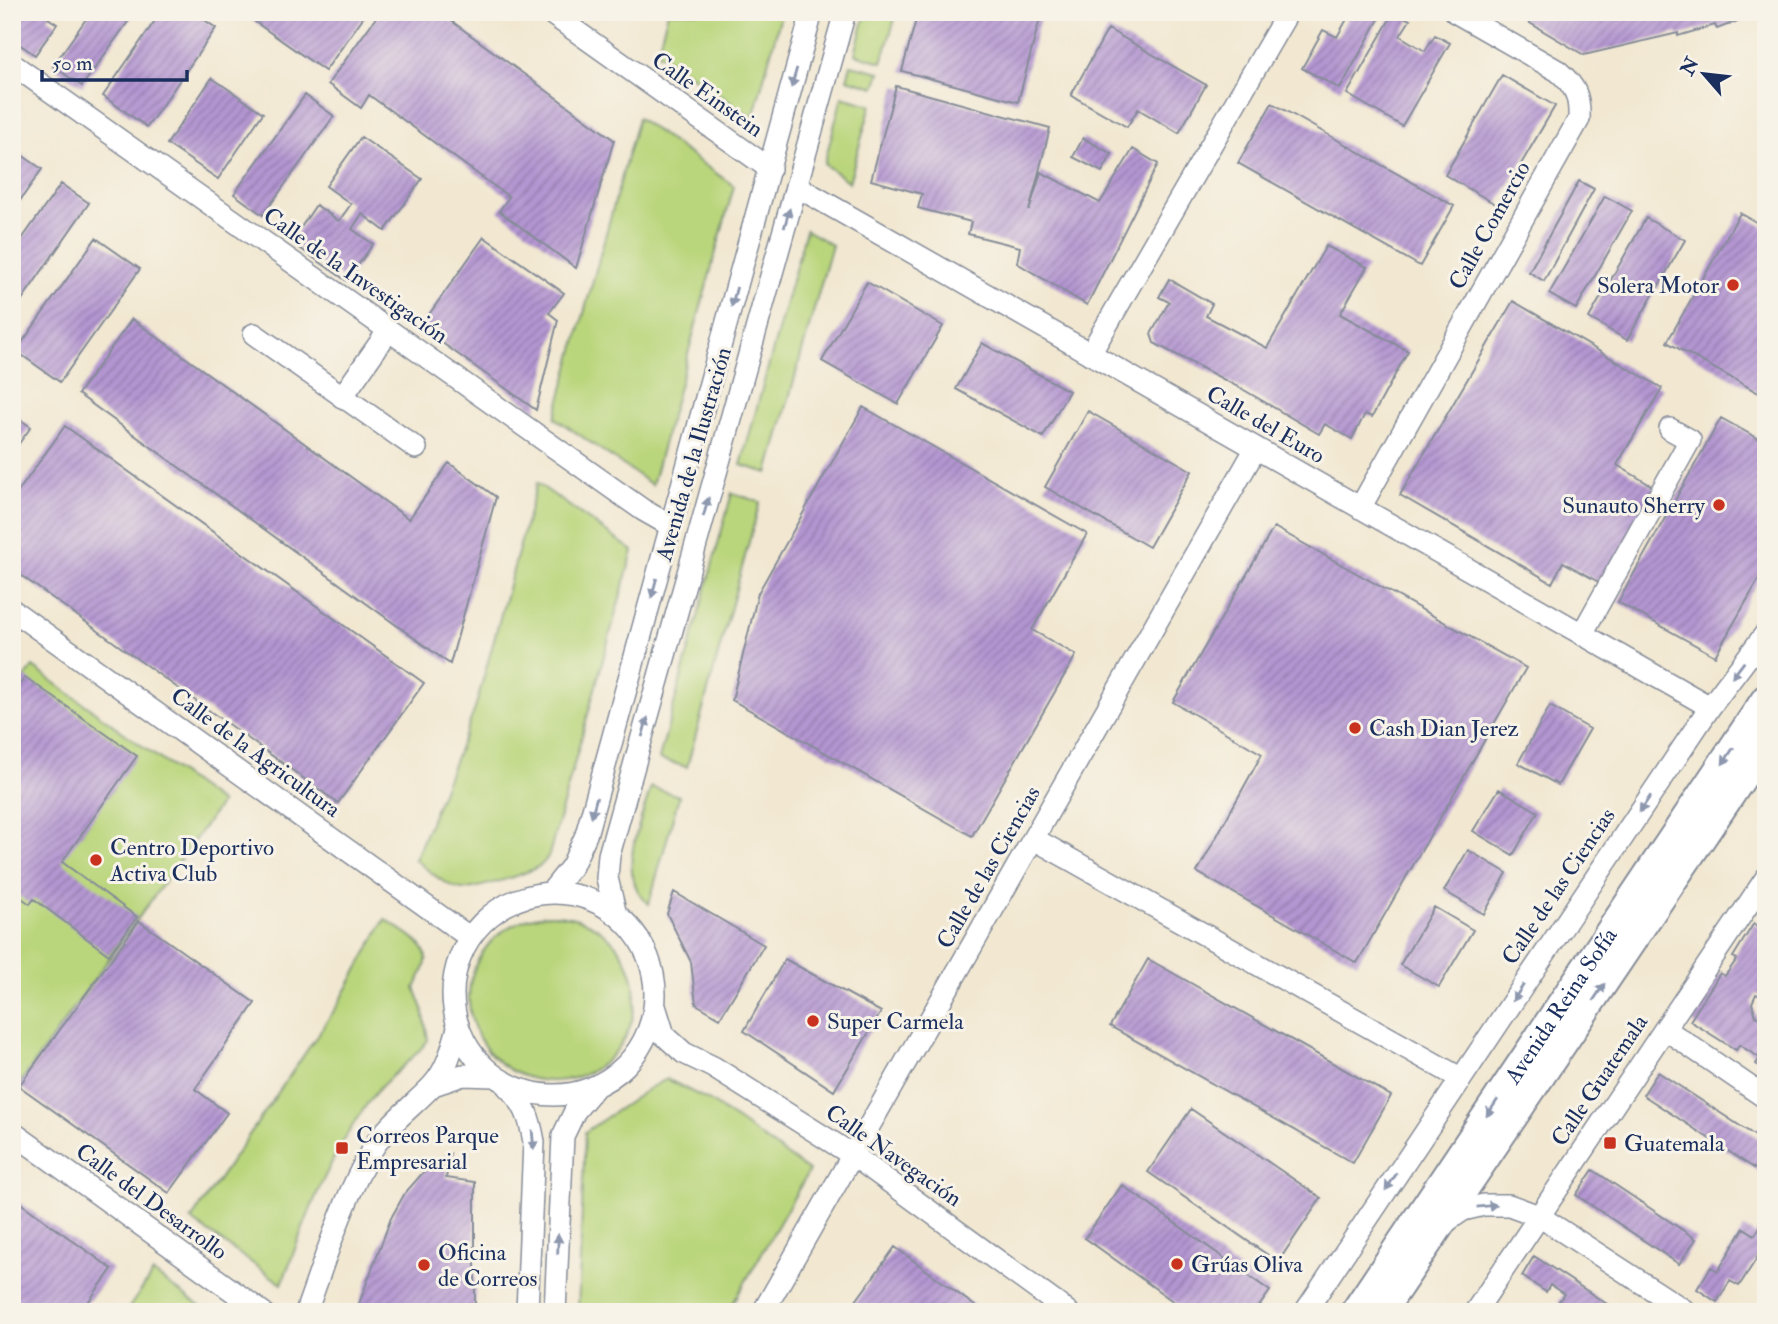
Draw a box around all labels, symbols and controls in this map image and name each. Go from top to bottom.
scale bar [42,38,187,82]
north arrow [1670,38,1740,108]
street label: Calle Einstein [646,45,769,144]
text: 50 m [52,50,93,77]
text: N [1675,52,1705,81]
one-way arrow [788,67,799,89]
street label: Calle Comercio [1442,156,1537,295]
street label: Calle de la Investigación [258,201,454,350]
one-way arrow [782,207,792,228]
place label: Solera Motor [1597,271,1719,300]
marker: Solera Motor [1725,277,1741,293]
one-way arrow [728,287,739,309]
street label: Avenida de la Ilustración [649,344,738,566]
street label: Calle del Euro [1201,379,1330,470]
place label: Sunauto Sherry [1562,491,1706,520]
one-way arrow [701,497,711,518]
marker: Sunauto Sherry [1711,497,1727,513]
one-way arrow [648,577,659,599]
one-way arrow [1731,661,1745,679]
street label: Calle de la Agricultura [165,681,347,824]
place label: Cash Dian Jerez [1369,714,1519,743]
one-way arrow [640,716,650,737]
marker: Cash Dian Jerez [1347,720,1363,736]
one-way arrow [1721,747,1735,765]
street label: Calle de las Ciencias [930,781,1047,954]
one-way arrow [1638,795,1652,813]
one-way arrow [588,796,599,818]
street label: Calle de las Ciencias [1495,802,1622,970]
place label: Centro Deportivo Activa Club [109,833,274,888]
marker: Centro Deportivo Activa Club [88,852,104,868]
street label: Avenida Reina Sofía [1498,922,1624,1090]
one-way arrow [1511,983,1524,1002]
one-way arrow [1592,983,1606,1001]
place label: Super Carmela [827,1007,964,1037]
street label: Calle Guatemala [1545,1008,1654,1152]
marker: Super Carmela [805,1013,821,1029]
street label: Calle Navegación [820,1098,968,1213]
one-way arrow [1486,1098,1499,1117]
place label: Correos Parque Empresarial [356,1121,499,1177]
one-way arrow [527,1129,538,1151]
place label: Guatemala [1624,1129,1725,1158]
marker: Guatemala [1602,1135,1618,1151]
street label: Calle del Desarrollo [70,1137,233,1266]
marker: Correos Parque Empresarial [334,1140,350,1156]
one-way arrow [1385,1172,1398,1191]
one-way arrow [1476,1201,1498,1212]
one-way arrow [553,1232,564,1254]
place label: Oficina de Correos [438,1238,537,1293]
place label: Grúas Oliva [1191,1250,1303,1279]
marker: Grúas Oliva [1169,1256,1185,1272]
marker: Oficina de Correos [416,1257,432,1273]

